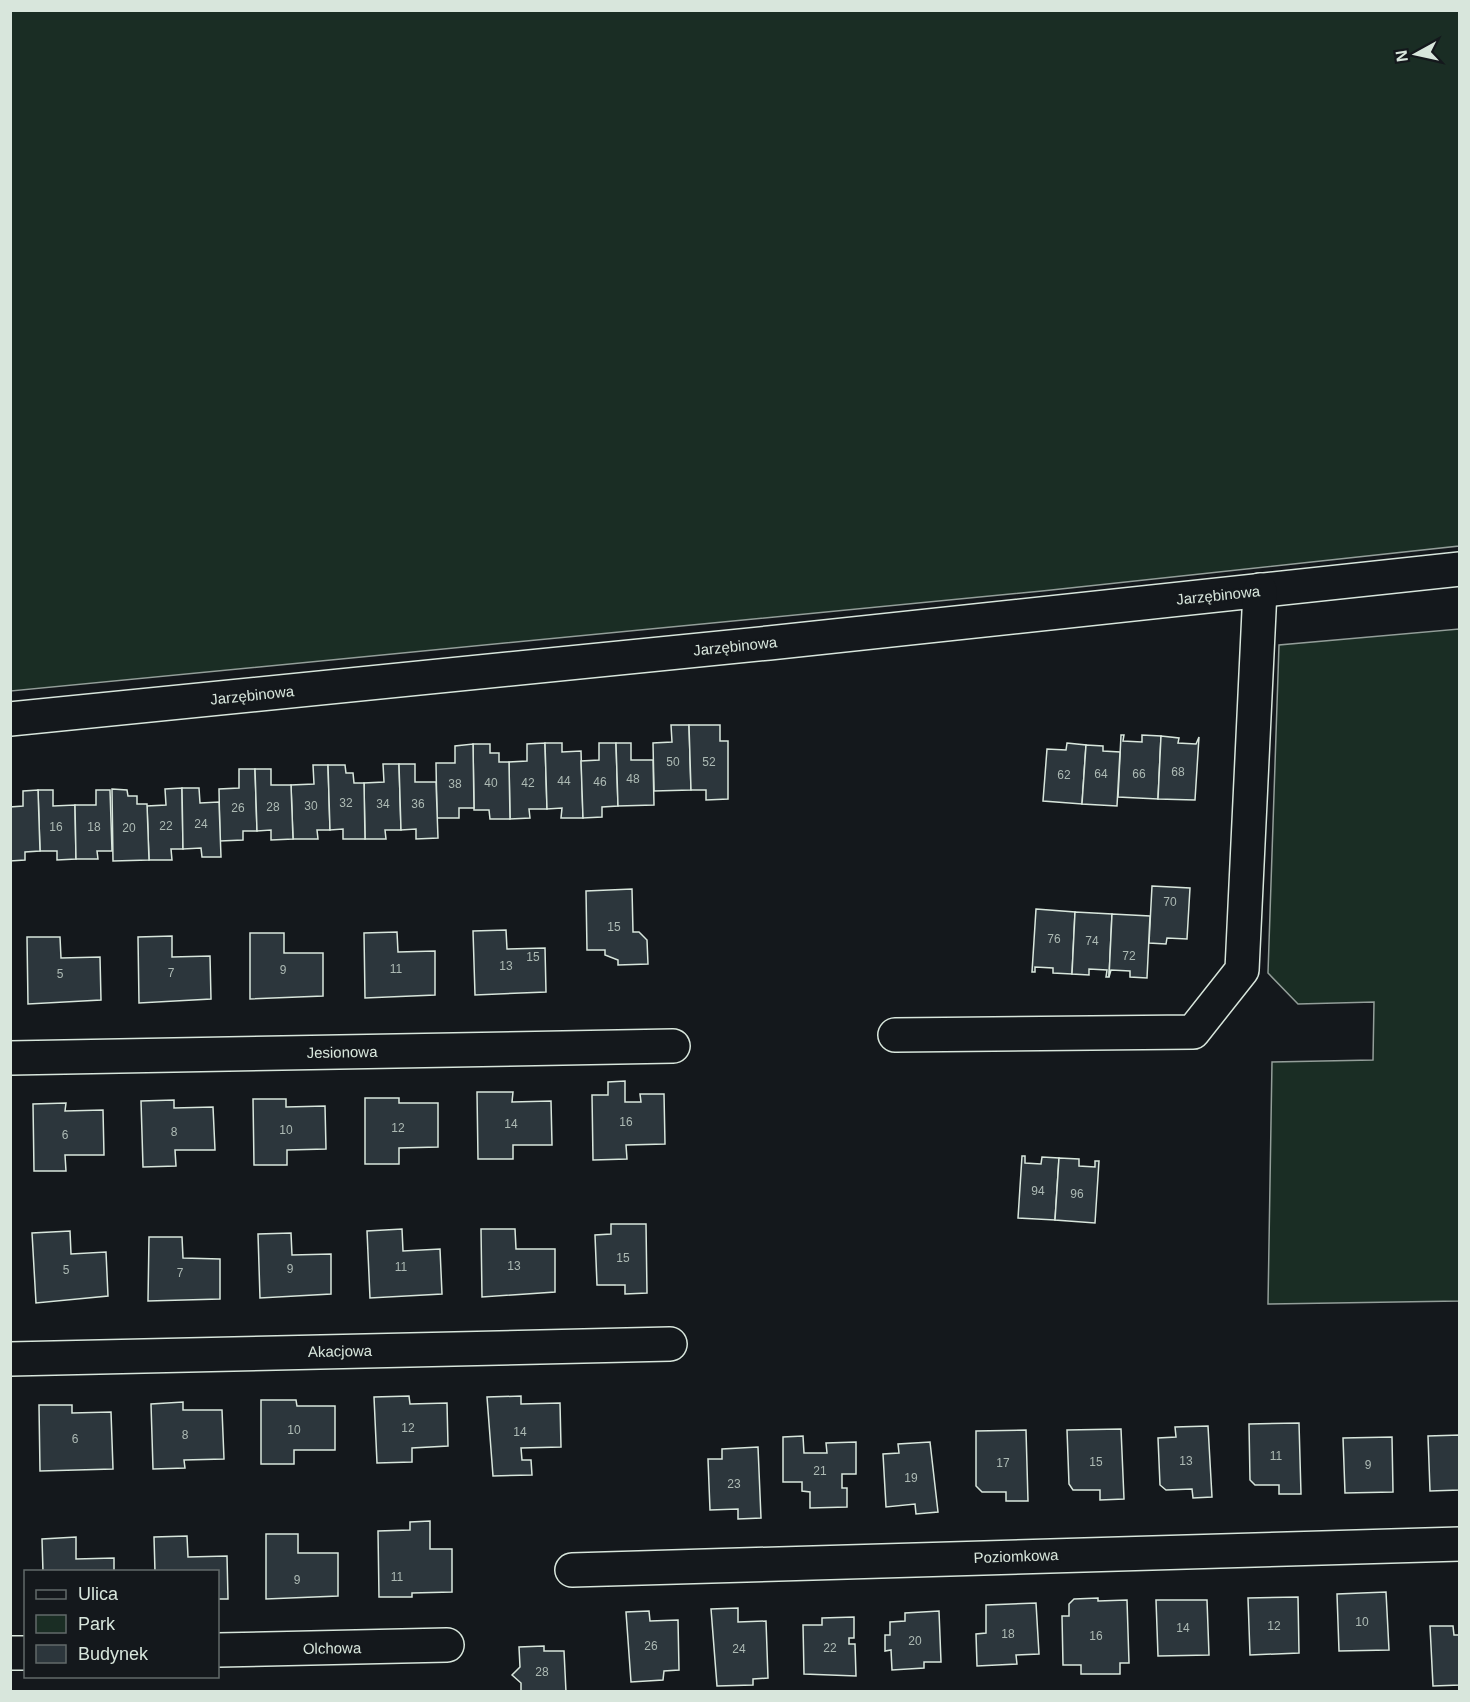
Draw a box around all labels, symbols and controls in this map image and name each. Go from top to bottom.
north arrow [1386,24,1446,84]
text: N [1392,49,1411,63]
street label: Jarzębinowa [1175,582,1261,608]
street label: Jarzębinowa [692,633,778,659]
street label: Jarzębinowa [209,682,295,708]
house number: 50 [666,755,680,769]
house number: 52 [702,755,716,769]
house number: 68 [1171,765,1185,779]
house number: 64 [1094,767,1108,781]
house number: 66 [1132,767,1146,781]
house number: 62 [1057,768,1071,782]
house number: 48 [626,772,640,786]
house number: 44 [557,774,571,788]
house number: 46 [593,775,607,789]
house number: 40 [484,776,498,790]
house number: 42 [521,776,535,790]
house number: 38 [448,777,462,791]
house number: 32 [339,796,353,810]
house number: 34 [376,797,390,811]
house number: 36 [411,797,425,811]
house number: 30 [304,799,318,813]
house number: 28 [266,800,280,814]
house number: 26 [231,801,245,815]
house number: 24 [194,817,208,831]
house number: 22 [159,819,173,833]
house number: 16 [49,820,63,834]
house number: 18 [87,820,101,834]
house number: 20 [122,821,136,835]
house number: 70 [1163,895,1177,909]
house number: 15 [607,920,621,934]
house number: 76 [1047,932,1061,946]
house number: 74 [1085,934,1099,948]
house number: 72 [1122,949,1136,963]
house number: 15 [526,950,540,964]
house number: 13 [499,959,513,973]
house number: 11 [390,962,403,976]
house number: 9 [280,963,287,977]
house number: 7 [168,966,175,980]
house number: 5 [57,967,64,981]
street label: Jesionowa [306,1043,378,1061]
house number: 16 [619,1115,633,1129]
house number: 14 [504,1117,518,1131]
house number: 12 [391,1121,405,1135]
house number: 10 [279,1123,293,1137]
house number: 8 [171,1125,178,1139]
house number: 6 [62,1128,69,1142]
house number: 94 [1031,1184,1045,1198]
house number: 96 [1070,1187,1084,1201]
house number: 15 [616,1251,630,1265]
house number: 13 [507,1259,521,1273]
house number: 11 [395,1260,408,1274]
house number: 9 [287,1262,294,1276]
house number: 5 [63,1263,70,1277]
house number: 7 [177,1266,184,1280]
street label: Akacjowa [308,1342,373,1360]
house number: 12 [401,1421,415,1435]
house number: 10 [287,1423,301,1437]
house number: 14 [513,1425,527,1439]
house number: 8 [182,1428,189,1442]
house number: 6 [72,1432,79,1446]
house number: 11 [1270,1449,1283,1463]
house number: 13 [1179,1454,1193,1468]
house number: 15 [1089,1455,1103,1469]
house number: 17 [996,1456,1010,1470]
house number: 9 [1365,1458,1372,1472]
house number: 21 [813,1464,827,1478]
house number: 19 [904,1471,918,1485]
house number: 23 [727,1477,741,1491]
street label: Poziomkowa [973,1546,1059,1566]
legend [24,1570,219,1678]
house number: 11 [391,1570,404,1584]
house number: 9 [294,1573,301,1587]
text: Ulica [78,1584,119,1604]
text: Park [78,1614,116,1634]
house number: 10 [1355,1615,1369,1629]
house number: 12 [1267,1619,1281,1633]
house number: 14 [1176,1621,1190,1635]
house number: 18 [1001,1627,1015,1641]
house number: 16 [1089,1629,1103,1643]
house number: 20 [908,1634,922,1648]
street label: Olchowa [303,1639,362,1657]
house number: 26 [644,1639,658,1653]
house number: 22 [823,1641,837,1655]
house number: 24 [732,1642,746,1656]
text: Budynek [78,1644,149,1664]
house number: 28 [535,1665,549,1679]

